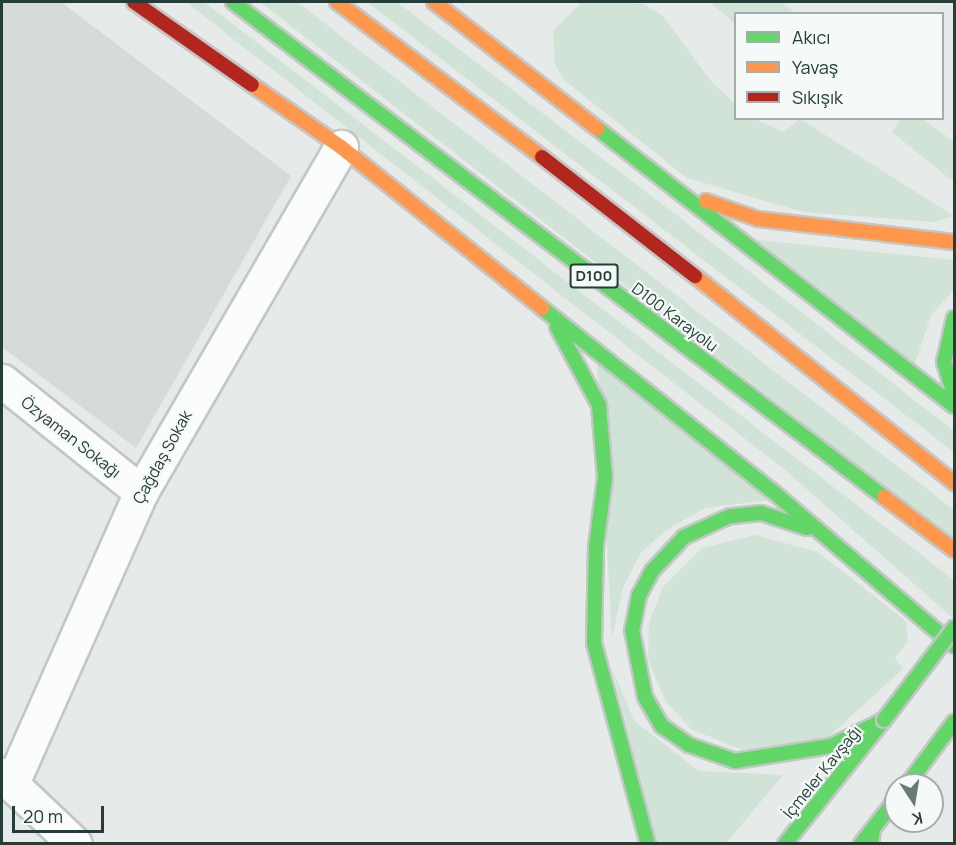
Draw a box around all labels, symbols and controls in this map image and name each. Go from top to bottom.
legend [734,12,944,120]
text: Akıcı [792,25,830,49]
text: Yavaş [792,55,838,79]
text: Sıkışık [792,85,843,109]
road number: D100 [568,264,620,288]
street label: D100 Karayolu [628,278,722,356]
street label: Özyaman Sokağı [17,392,125,482]
street label: Çağdaş Sokak [128,407,196,507]
street label: İçmeler Kavşağı [779,722,865,822]
north arrow [884,773,944,833]
scale bar [15,794,106,832]
text: 20 m [23,804,63,828]
text: K [910,807,925,830]

